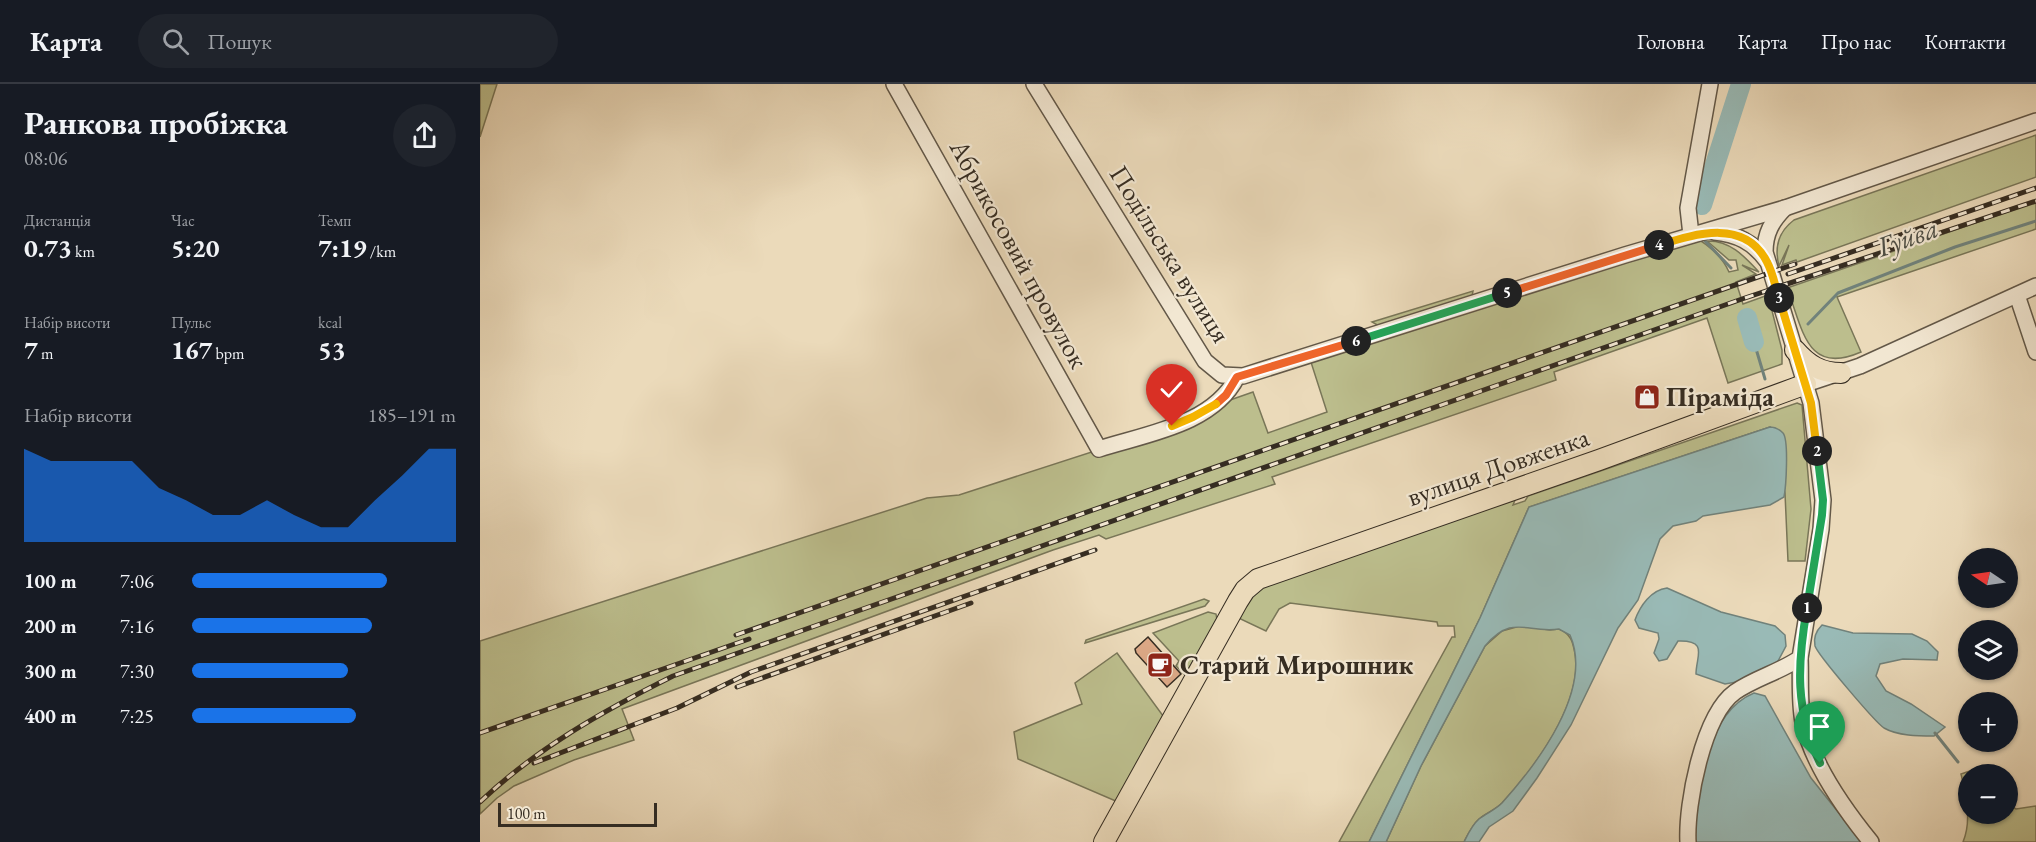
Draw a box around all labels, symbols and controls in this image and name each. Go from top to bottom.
search box [138,14,558,68]
text: Карта [30,23,102,59]
icon: search [159,25,192,58]
text: Пошук [207,27,272,56]
text: Головна [1637,28,1705,55]
text: Карта [1738,28,1788,55]
text: Про нас [1821,28,1891,55]
text: Контакти [1924,28,2006,55]
text: Ранкова пробіжка [24,101,288,144]
button: share [393,104,456,167]
street label: Абрикосовий провулок [942,132,1097,374]
text: 08:06 [24,145,67,171]
street label: Подільська вулиця [1102,158,1239,349]
water label: Гуйва [1870,209,1943,265]
text: Дистанція [24,210,91,231]
text: Час [171,210,195,231]
text: Темп [318,210,351,231]
pin: 4 [1644,230,1674,260]
text: 0.73 [24,231,72,265]
text: 5:20 [171,231,220,265]
text: 7:19 [318,231,367,265]
text: 4 [1655,234,1663,255]
text: km [72,241,95,262]
text: /km [367,241,396,262]
pin: 5 [1492,278,1522,308]
text: 5 [1503,282,1511,303]
pin: 3 [1764,283,1794,313]
text: 3 [1775,287,1783,308]
text: Набір висоти [24,312,110,333]
text: Пульс [171,312,212,333]
text: kcal [318,312,342,333]
pin: 6 [1341,326,1371,356]
text: 6 [1352,330,1360,351]
text: 7 [24,333,38,367]
text: 167 [171,333,212,367]
text: 53 [318,333,346,367]
text: m [38,343,53,364]
text: bpm [212,343,244,364]
pin [1146,364,1197,426]
icon: check [1155,373,1188,406]
place label: Піраміда [1666,379,1774,414]
shop icon: Піраміда [1632,382,1662,412]
text: Набір висоти [24,402,132,428]
text: 185–191 m [368,402,456,428]
street label: вулиця Довженка [1402,419,1594,514]
pin: 2 [1802,436,1832,466]
text: 2 [1813,440,1821,461]
north arrow [1958,548,2018,608]
map controls [1958,548,2018,824]
text: 100 m [24,568,77,594]
text: 7:06 [120,568,154,594]
pin: 1 [1792,593,1822,623]
text: 1 [1803,597,1811,618]
text: 200 m [24,613,77,639]
text: 7:16 [120,613,154,639]
button: layers [1958,620,2018,680]
place label: Старий Мирошник [1180,647,1413,682]
cafe icon: Старий Мирошник [1145,650,1175,680]
text: 300 m [24,658,77,684]
text: 7:30 [120,658,154,684]
button: + [1958,692,2018,752]
pin [1794,701,1845,763]
text: 400 m [24,703,77,729]
text: 7:25 [120,703,154,729]
icon: arrive [1803,710,1836,743]
button: − [1958,764,2018,824]
scale bar [498,800,657,828]
text: 100 m [507,803,546,824]

